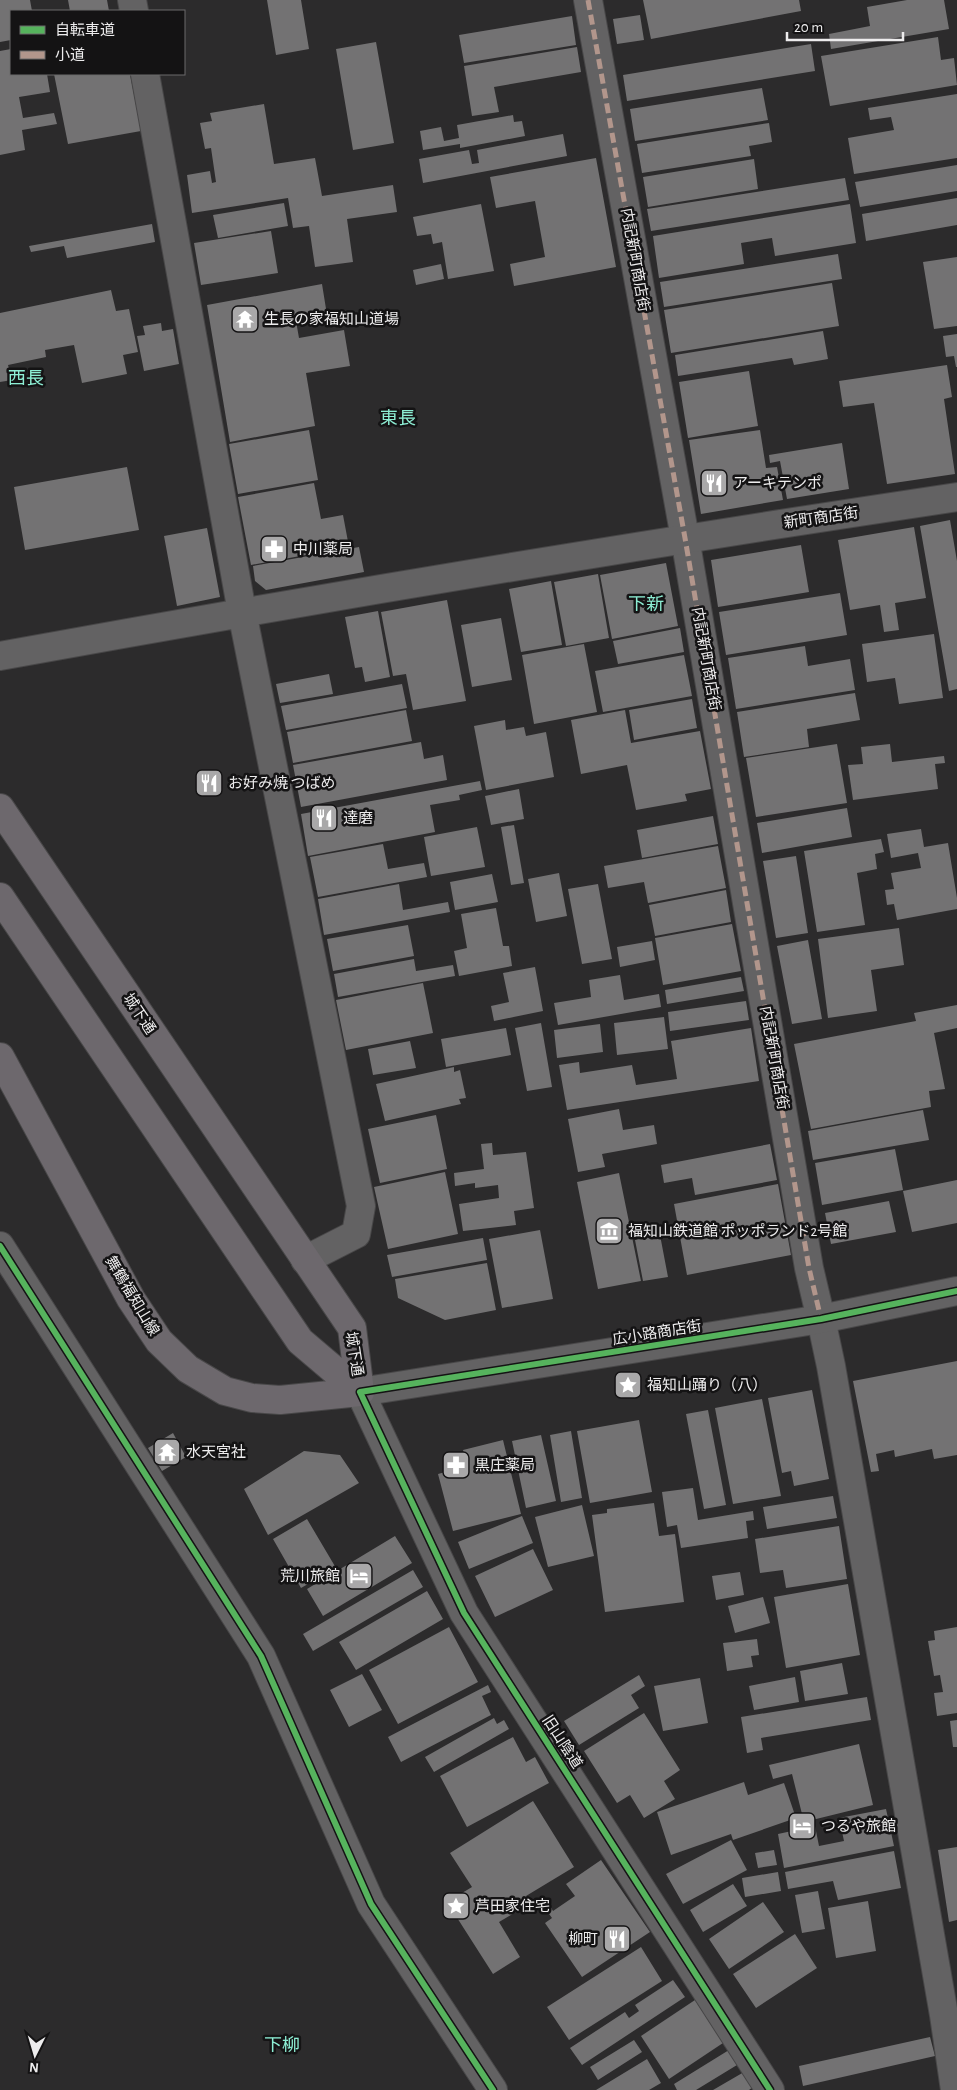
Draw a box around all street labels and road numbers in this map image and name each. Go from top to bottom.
street label: 内記新町商店街 [618,207,652,313]
street label: 新町商店街 [783,504,859,531]
street label: 内記新町商店街 [689,606,723,712]
street label: 城下通 [120,991,159,1037]
street label: 内記新町商店街 [757,1005,791,1111]
street label: 舞鶴福知山線 [102,1253,162,1338]
street label: 広小路商店街 [611,1318,703,1347]
street label: 城下通 [343,1330,366,1377]
street label: 旧山陰道 [539,1712,585,1771]

